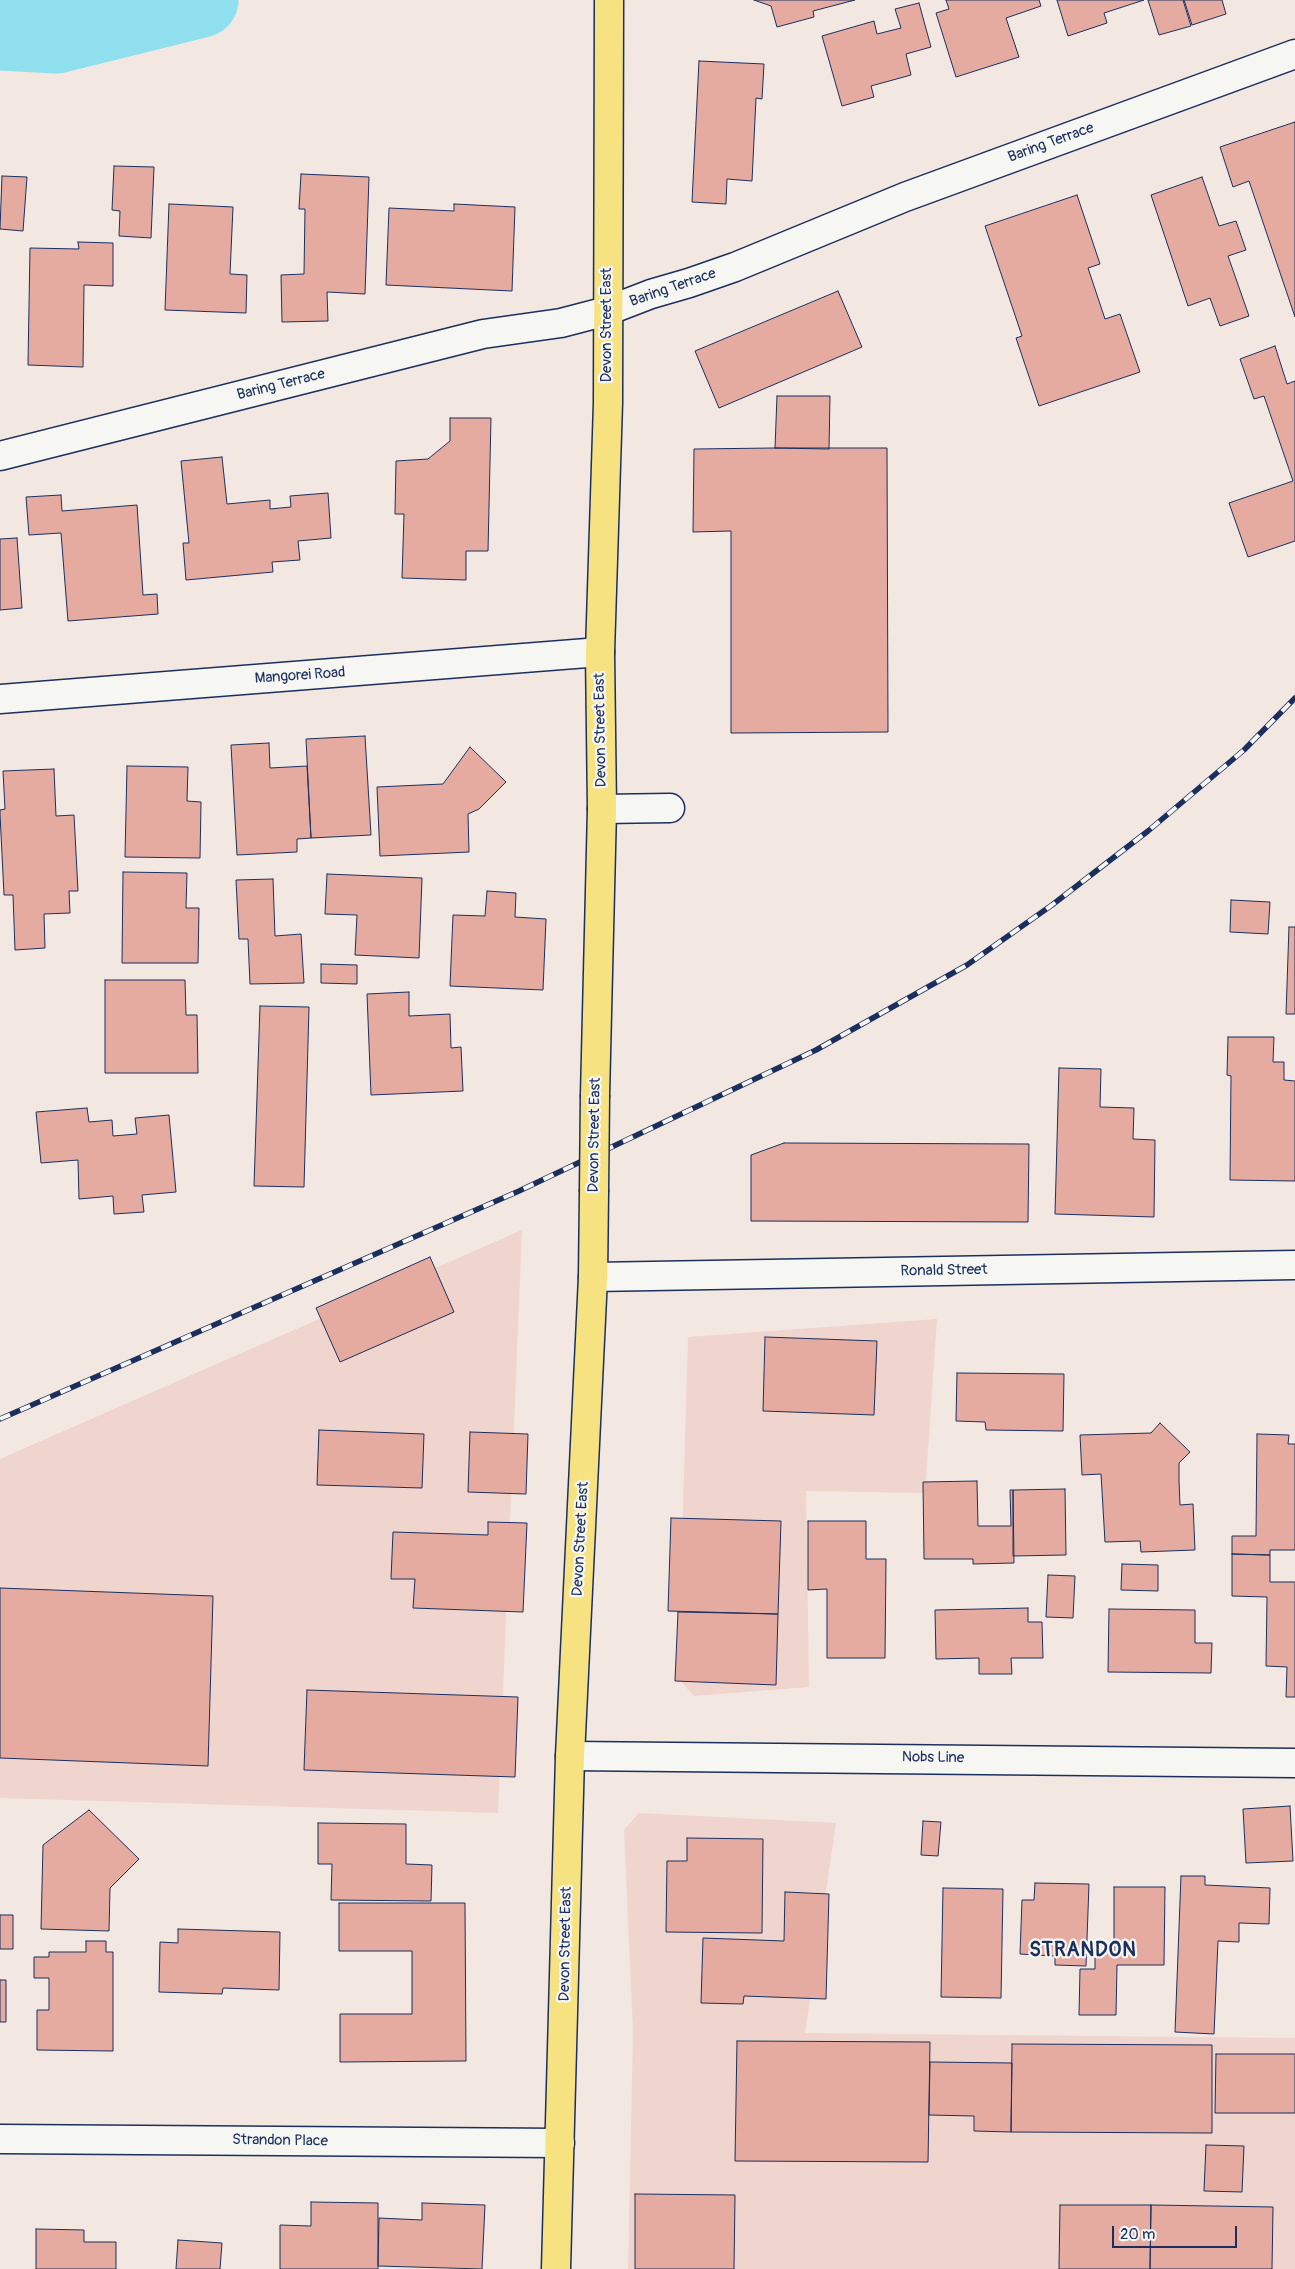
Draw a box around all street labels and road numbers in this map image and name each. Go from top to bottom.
street label: Baring Terrace [1006,119,1096,167]
street label: Baring Terrace [627,265,719,311]
street label: Devon Street East [598,268,616,382]
street label: Baring Terrace [235,365,327,405]
street label: Mangorei Road [254,664,346,688]
street label: Devon Street East [591,673,611,787]
street label: Devon Street East [585,1078,605,1192]
street label: Ronald Street [900,1261,988,1281]
street label: Devon Street East [569,1481,593,1597]
street label: Nobs Line [902,1748,964,1768]
street label: Devon Street East [556,1887,576,2001]
street label: Strandon Place [232,2131,328,2151]

